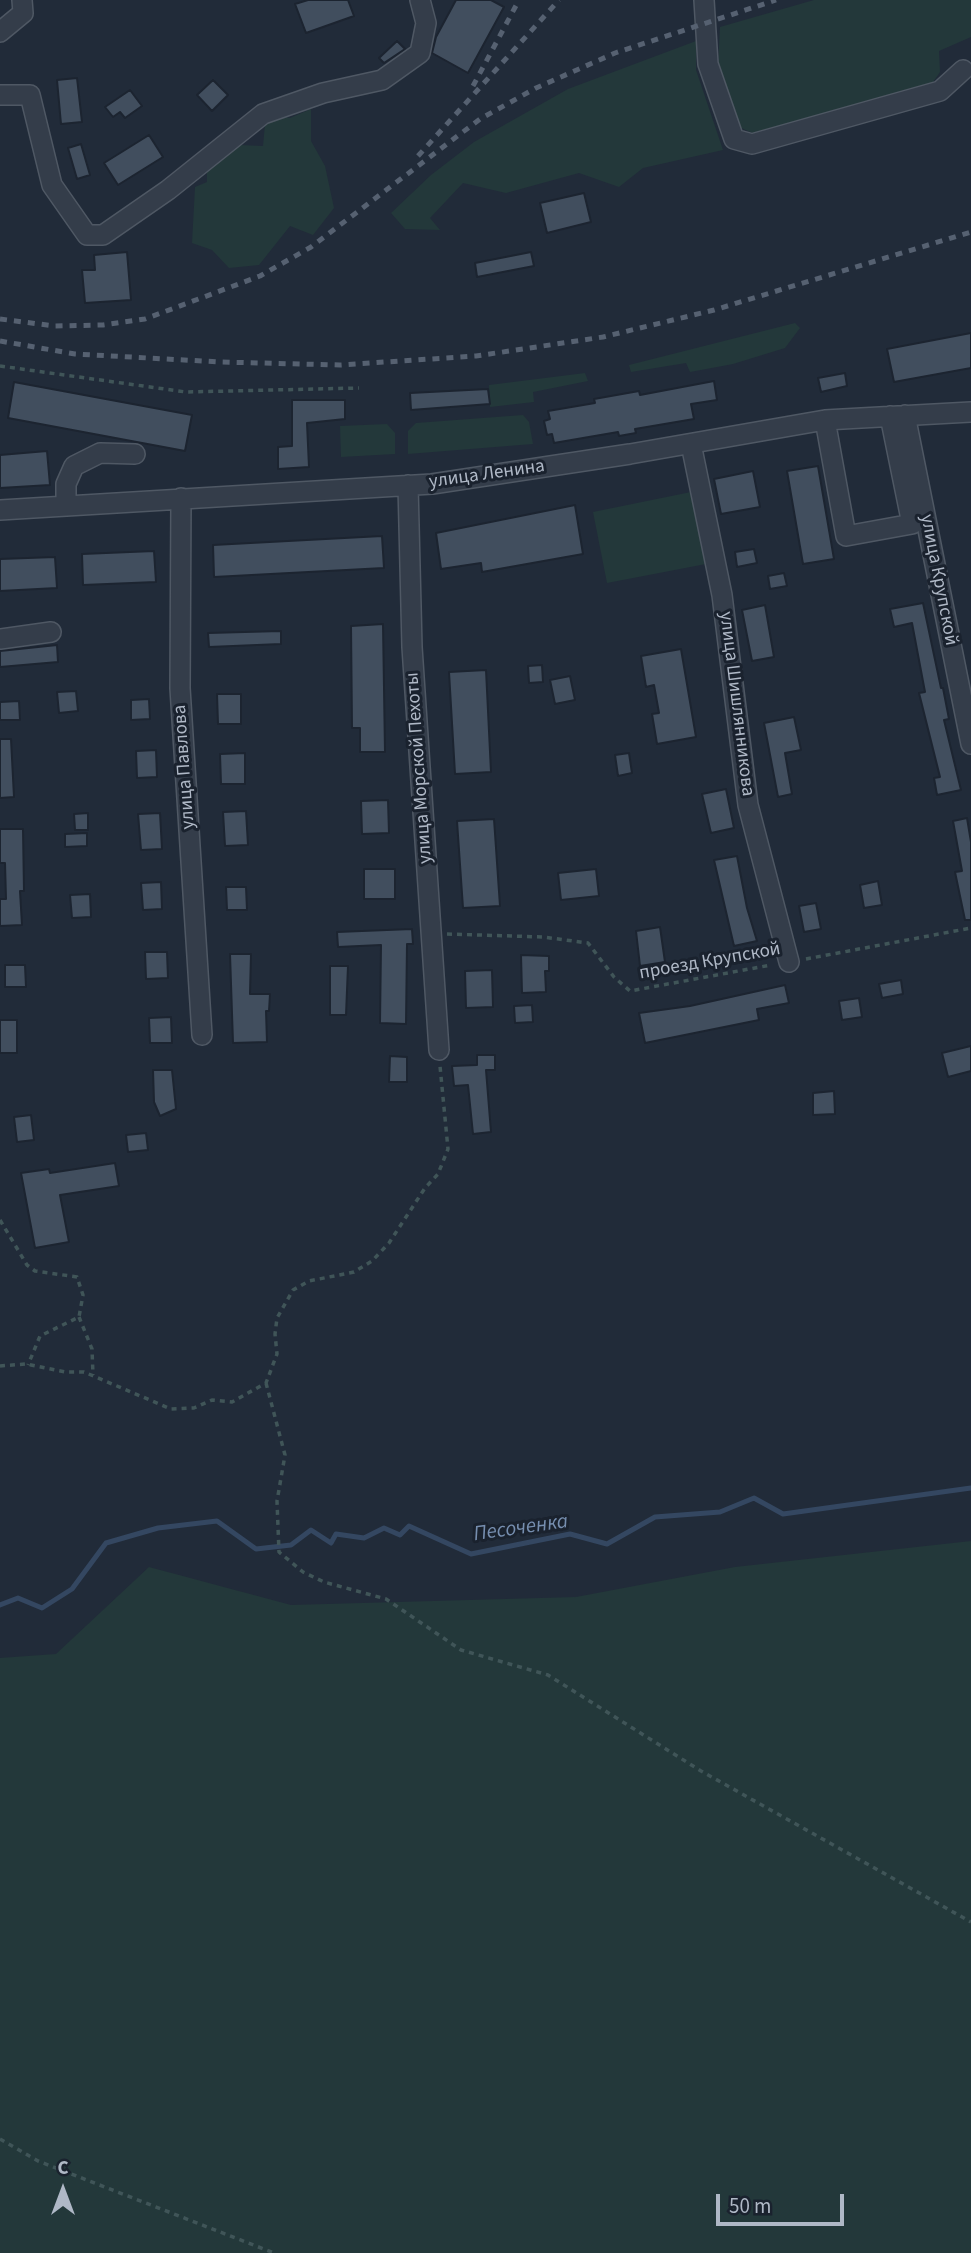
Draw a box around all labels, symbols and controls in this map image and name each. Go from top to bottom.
street label: улица Ленина [428,456,546,494]
street label: улица Крупской [914,512,962,648]
street label: улица Шишлянникова [713,610,759,798]
street label: улица Морской Пехоты [402,671,438,865]
street label: улица Павлова [169,704,201,830]
street label: проезд Крупской [638,938,782,986]
water label: Песоченка [472,1510,570,1548]
north arrow [28,2155,98,2225]
text: С [57,2155,69,2182]
scale bar [719,2180,847,2224]
text: 50 m [729,2191,771,2221]

